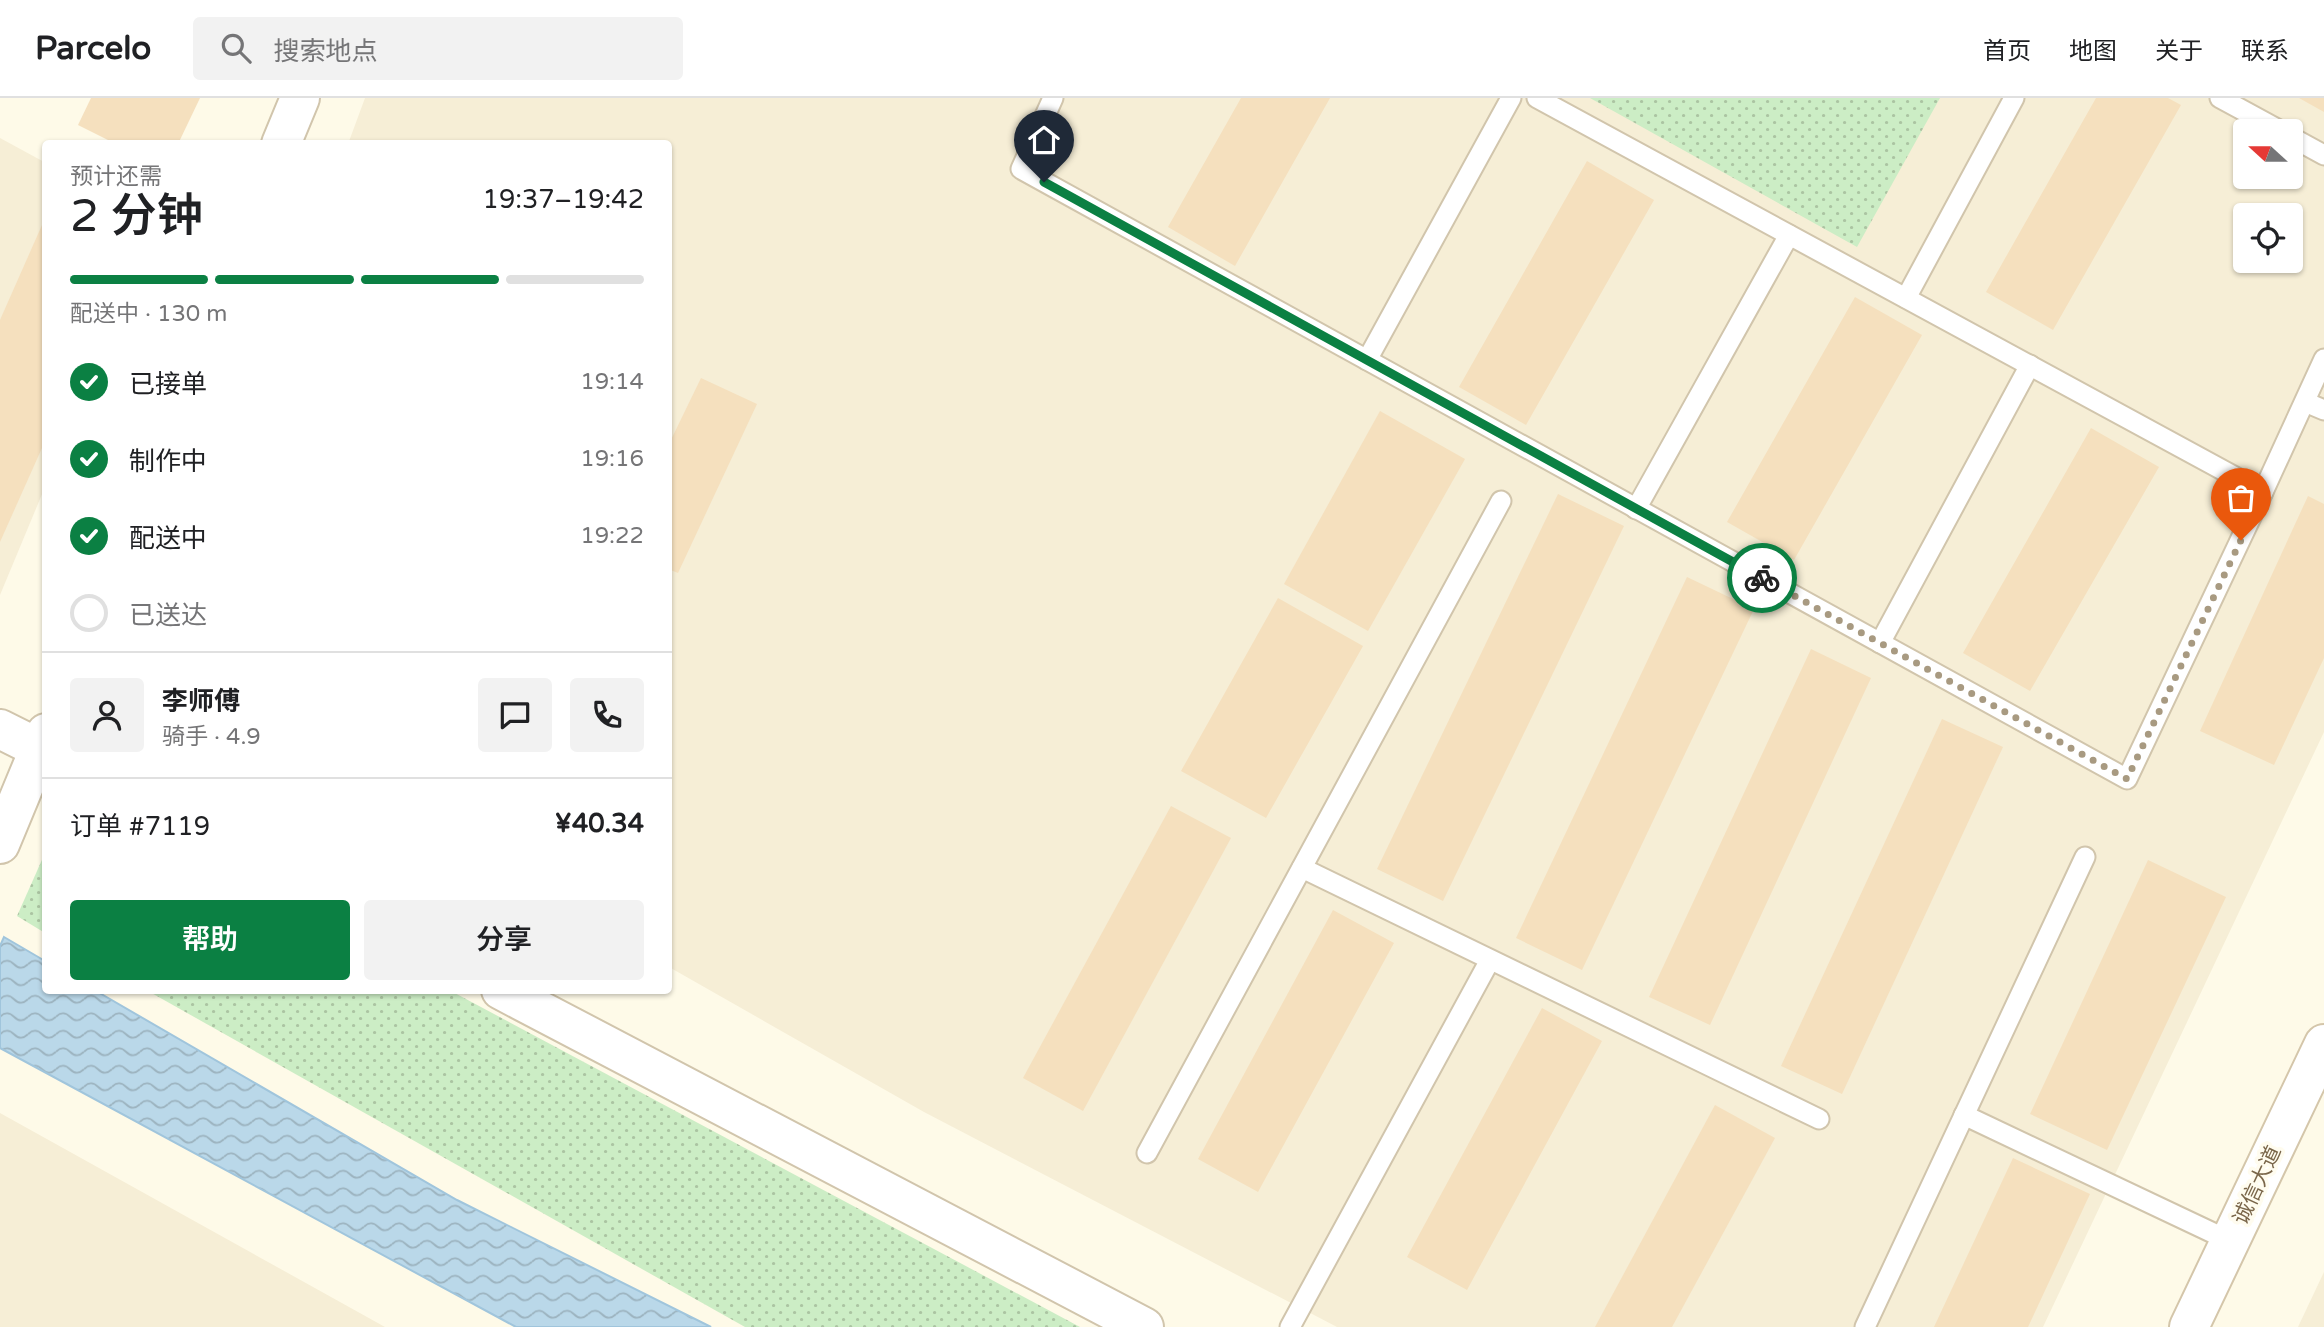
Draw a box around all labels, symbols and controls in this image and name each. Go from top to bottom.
search box [193,17,683,80]
text: Parcelo [35,29,151,68]
icon: search [217,29,255,67]
text: 搜索地点 [273,36,377,67]
text: 首页 [1983,37,2031,66]
text: 地图 [2069,37,2117,66]
text: 关于 [2155,37,2203,66]
text: 联系 [2241,37,2289,66]
pin [1014,110,1074,182]
north arrow [2233,119,2303,189]
map controls [2233,119,2303,273]
icon: home [1025,121,1063,159]
text: 预计还需 [70,163,162,191]
text: 19:37–19:42 [483,184,644,215]
text: 2 分钟 [70,189,203,244]
button: locate [2233,203,2303,273]
text: 配送中 · 130 m [70,300,227,328]
icon: check [70,363,108,401]
text: 19:14 [580,368,644,396]
text: 已接单 [129,369,207,400]
icon: check [70,440,108,478]
text: 19:16 [580,445,644,473]
text: 制作中 [129,446,207,477]
pin [2211,468,2271,540]
icon: bag [2222,479,2260,517]
icon: check [70,517,108,555]
text: 19:22 [580,522,644,550]
text: 配送中 [129,523,207,554]
courier [1727,543,1797,613]
icon: bike [1743,559,1781,597]
text: 已送达 [129,600,207,631]
button: person [70,678,144,752]
button: chat [478,678,552,752]
button: phone [570,678,644,752]
text: 李师傅 [162,686,240,717]
text: 骑手 · 4.9 [162,723,261,751]
text: ¥40.34 [555,808,644,839]
text: 订单 #7119 [70,811,210,842]
button: 帮助 [70,900,350,980]
button: 分享 [364,900,644,980]
street label: 诚信大道 [2228,1142,2287,1229]

